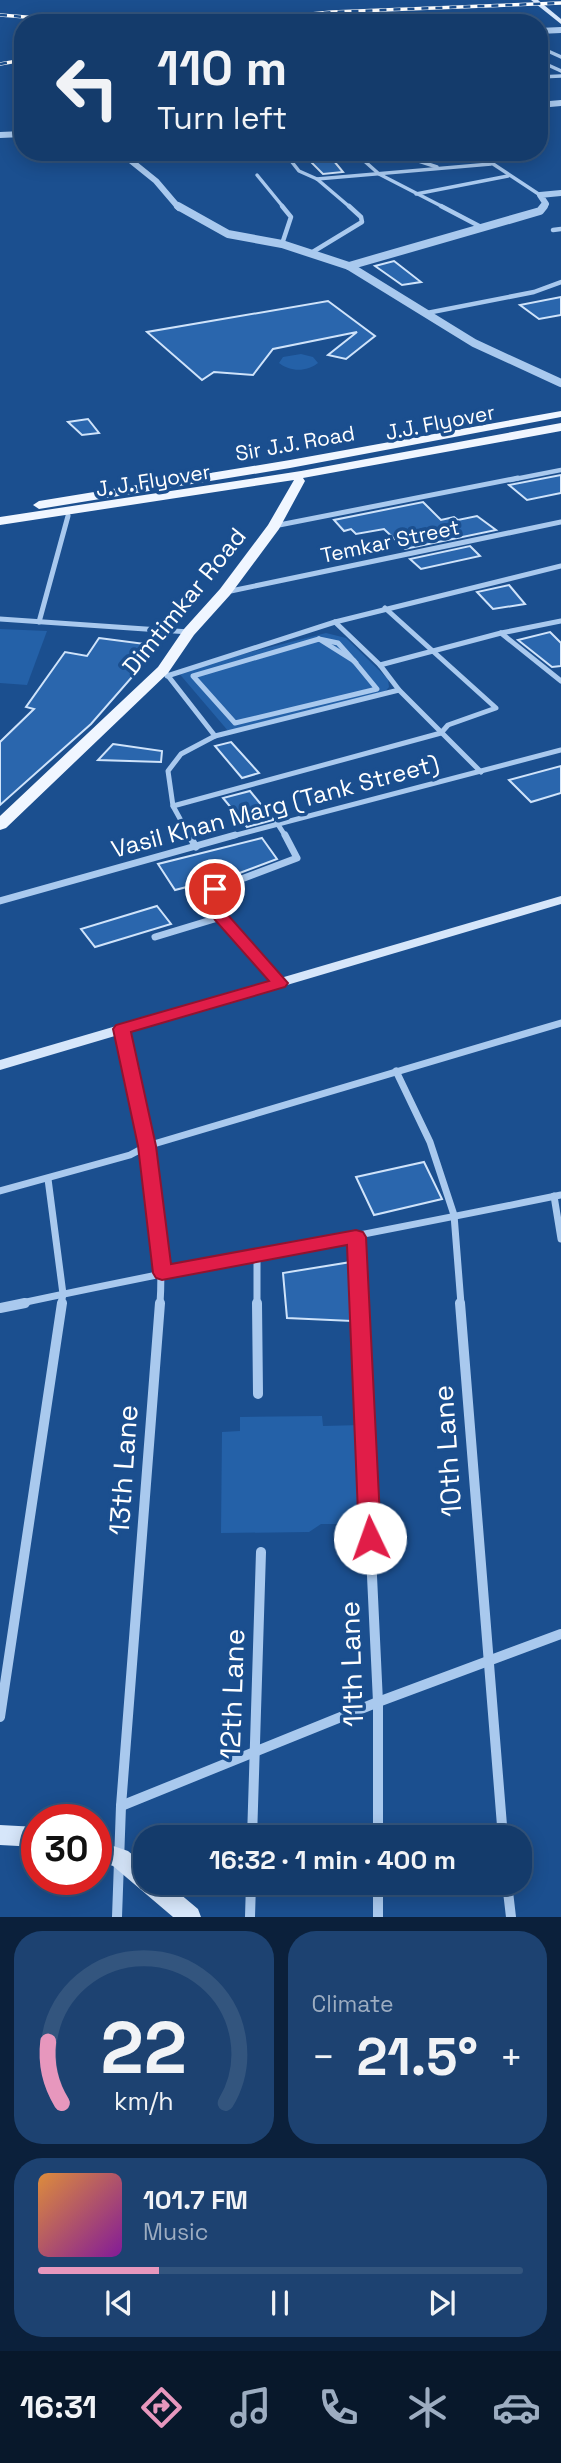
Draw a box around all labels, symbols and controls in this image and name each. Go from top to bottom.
text: 110 m [157,37,287,99]
icon: left [42,42,133,133]
text: Turn left [157,98,287,138]
street label: J.J. Flyover [383,398,497,446]
street label: Sir J.J. Road [233,419,357,467]
street label: J. J. Flyover [94,458,212,502]
street label: Temkar Street [318,513,462,569]
street label: Dimtimkar Road [115,521,253,681]
street label: Vasil Khan Marg (Tank Street) [108,747,442,865]
pin [185,859,245,919]
icon: arrive [196,870,234,908]
street label: 10th Lane [424,1384,470,1518]
street label: 13th Lane [100,1403,146,1537]
position arrow [333,1501,407,1575]
street label: 11th Lane [331,1601,371,1727]
street label: 12th Lane [212,1628,252,1760]
speed limit sign: 30 [21,1804,112,1895]
text: 16:32 · 1 min · 400 m [209,1843,456,1877]
text: Climate [312,1989,394,2019]
text: 22 [101,2002,187,2095]
text: 21.5° [356,2024,478,2090]
text: − [312,2033,335,2081]
text: + [499,2033,523,2081]
text: km/h [114,2085,174,2117]
text: 101.7 FM [143,2183,248,2217]
text: Music [143,2217,208,2247]
icon: previous [100,2284,138,2322]
icon: pause [261,2284,299,2322]
icon: next [423,2284,461,2322]
icon: directions [137,2383,186,2432]
icon: music [226,2383,275,2432]
icon: phone [314,2383,363,2432]
icon: climate [403,2383,452,2432]
icon: car [492,2383,541,2432]
text: 16:31 [20,2387,97,2427]

